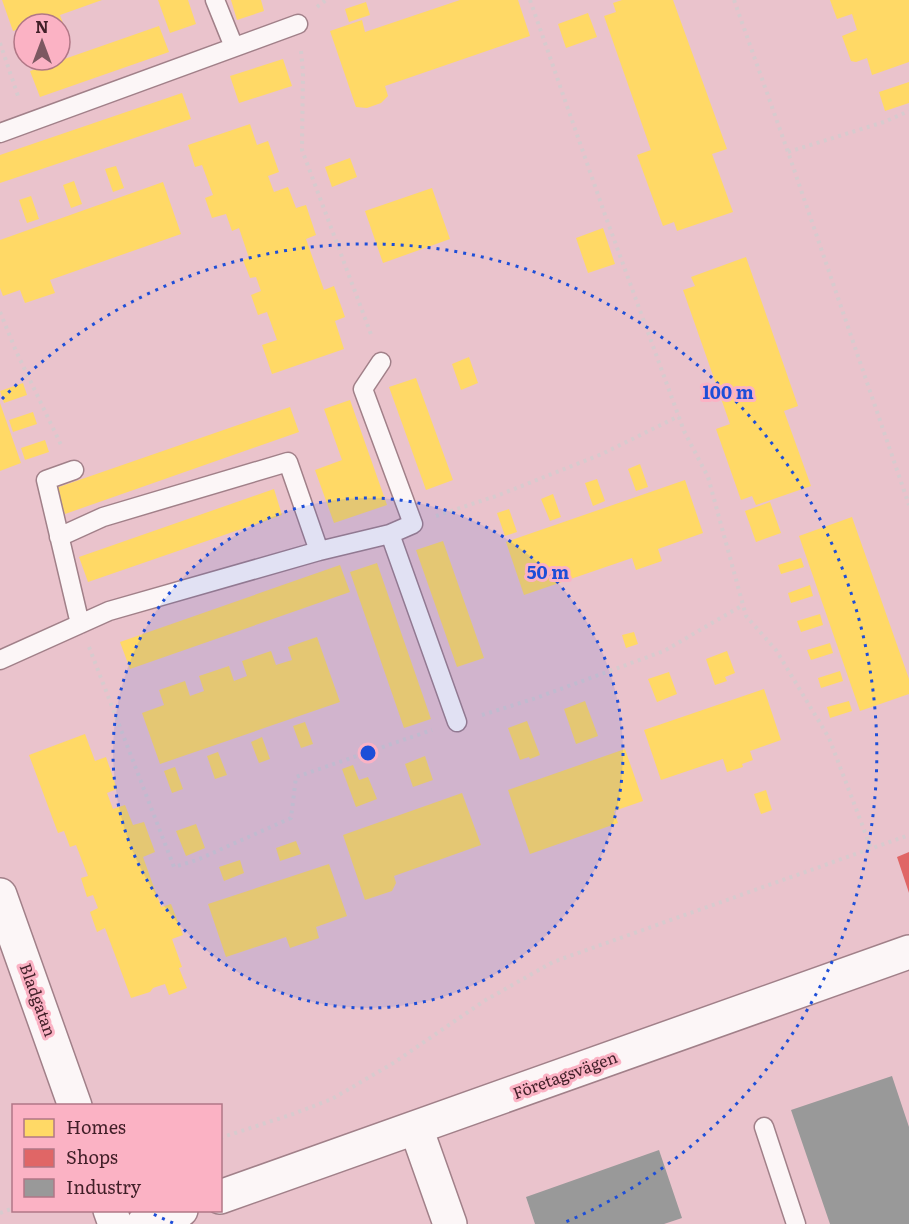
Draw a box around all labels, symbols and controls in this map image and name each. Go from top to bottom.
north arrow [12,12,72,72]
text: N [35,14,49,38]
text: 100 m [702,378,754,405]
text: 50 m [527,558,569,585]
centre of rings [358,743,378,763]
street label: Bladgatan [15,960,63,1040]
street label: Företagsvägen [509,1044,621,1104]
legend [12,1104,222,1212]
text: Homes [66,1113,126,1140]
text: Shops [66,1143,118,1170]
text: Industry [66,1173,142,1200]

